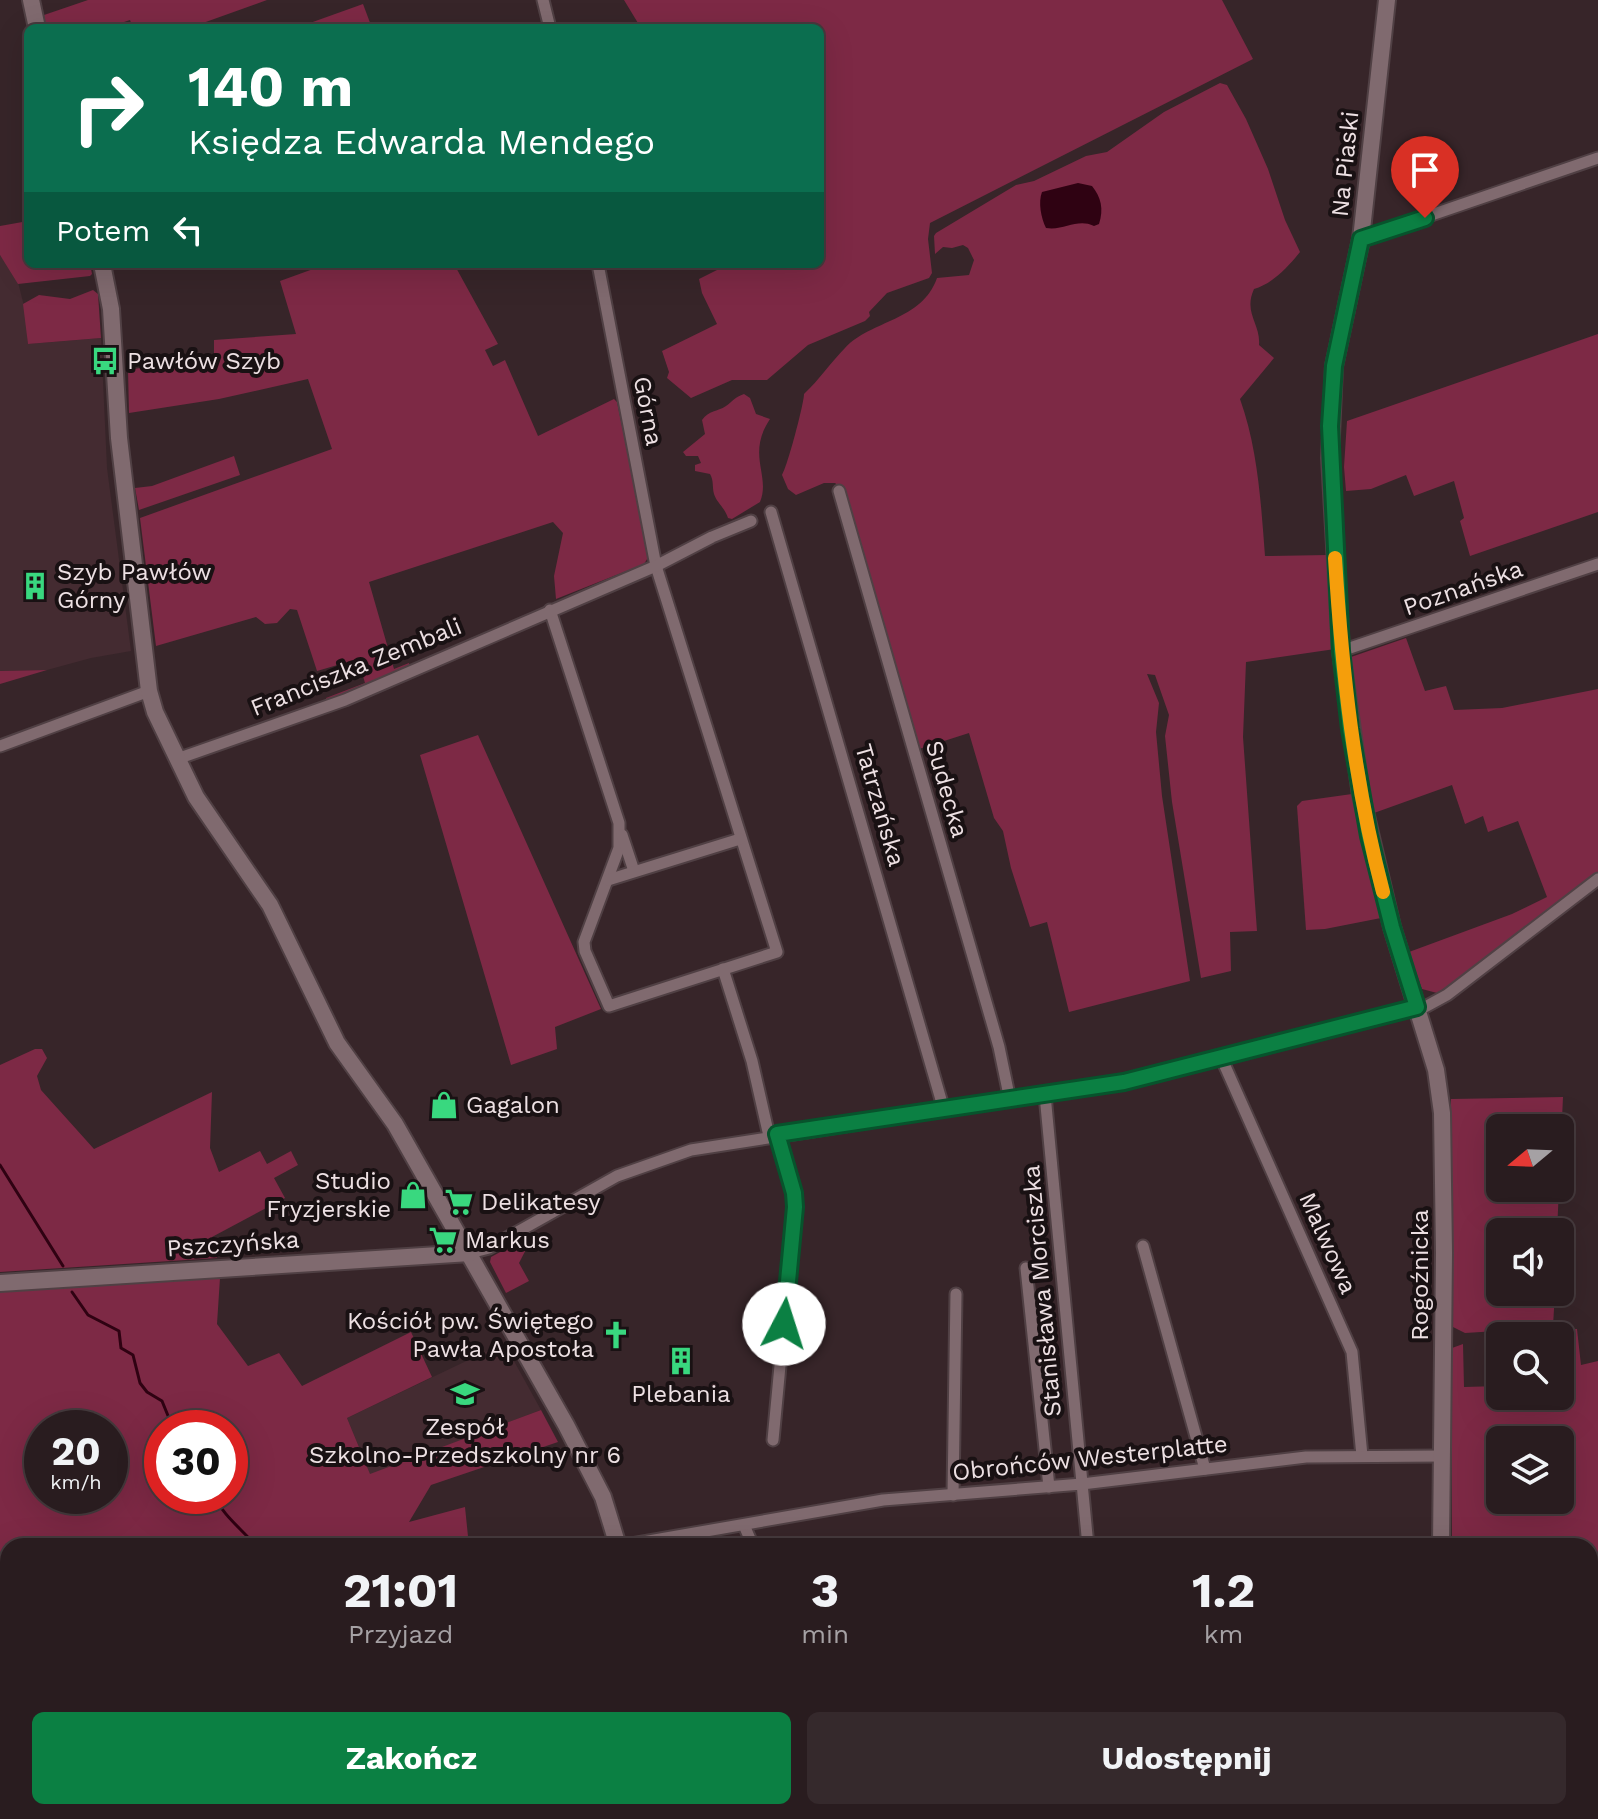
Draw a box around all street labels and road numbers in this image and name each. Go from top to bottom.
street label: Na Piaski [1326,110,1364,218]
street label: Górna [628,374,668,448]
street label: Poznańska [1400,555,1526,621]
street label: Franciszka Zembali [246,612,466,722]
street label: Sudecka [920,737,974,841]
street label: Tatrzańska [849,741,911,869]
street label: Stanisława Morciszka [1017,1164,1067,1418]
street label: Malwowa [1293,1188,1363,1298]
street label: Rogoźnicka [1406,1209,1434,1341]
street label: Pszczyńska [166,1225,300,1263]
street label: Obrońców Westerplatte [951,1430,1229,1486]

